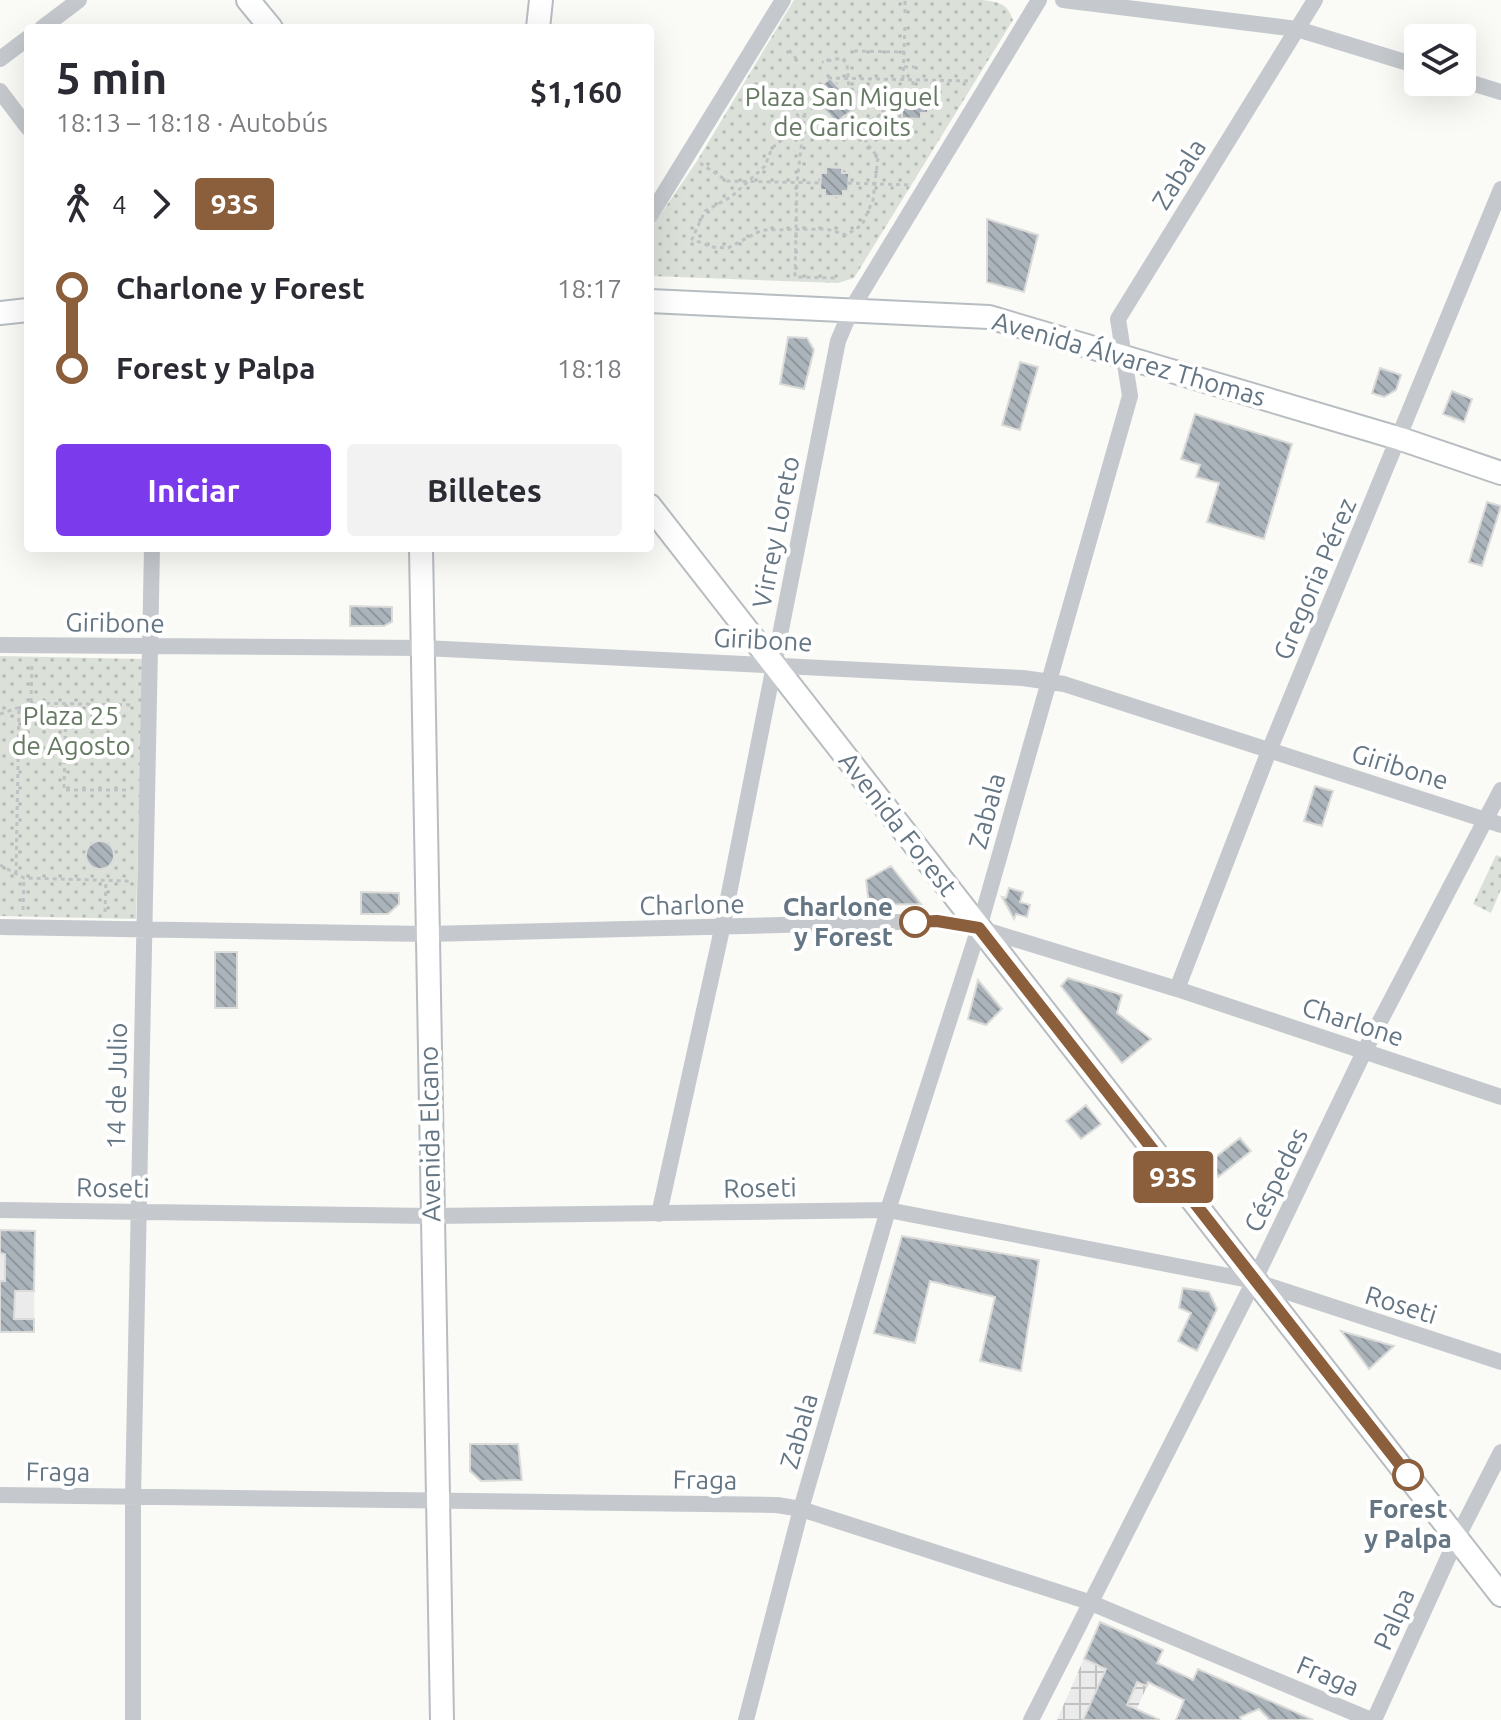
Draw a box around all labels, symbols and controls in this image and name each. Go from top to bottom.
map controls [1404,24,1476,96]
button: layers [1404,24,1476,96]
text: 5 min [56,53,167,102]
text: $1,160 [530,75,622,109]
park label: Plaza San Miguel de Garicoits [745,82,940,141]
text: 18:13 – 18:18 · Autobús [56,108,328,137]
street label: Zabala [1146,133,1211,214]
icon: walk [56,182,100,226]
icon: forward [139,182,183,226]
text: 93S [211,188,258,219]
text: 4 [112,190,127,219]
text: Charlone y Forest [116,271,365,305]
text: 18:17 [557,274,622,303]
street label: Avenida Álvarez Thomas [989,305,1269,411]
text: Forest y Palpa [116,351,315,385]
text: 18:18 [557,354,622,383]
button: Iniciar [56,444,331,536]
button: Billetes [347,444,622,536]
street label: Virrey Loreto [747,453,804,610]
street label: Gregoria Pérez [1267,494,1362,664]
street label: Giribone [65,607,165,638]
street label: Giribone [713,622,813,657]
park label: Plaza 25 de Agosto [11,701,131,760]
street label: Giribone [1348,738,1452,795]
street label: Avenida Forest [833,746,963,901]
street label: Zabala [963,770,1010,852]
street label: Charlone [639,889,745,920]
place label: Charlone y Forest [783,892,893,951]
marker: Charlone y Forest [900,907,930,937]
street label: Charlone [1299,991,1408,1052]
street label: 14 de Julio [101,1022,132,1150]
street label: Avenida Elcano [413,1046,446,1222]
street label: Céspedes [1238,1123,1313,1236]
line badge: 93S [1127,1151,1219,1203]
text: 93S [1149,1161,1197,1192]
street label: Roseti [76,1172,150,1203]
street label: Roseti [723,1172,797,1203]
street label: Roseti [1362,1280,1441,1329]
street label: Zabala [774,1390,823,1472]
street label: Fraga [25,1456,91,1487]
marker: Forest y Palpa [1393,1460,1423,1490]
street label: Fraga [672,1464,738,1495]
place label: Forest y Palpa [1364,1494,1452,1553]
street label: Palpa [1367,1584,1420,1654]
street label: Fraga [1293,1650,1364,1702]

